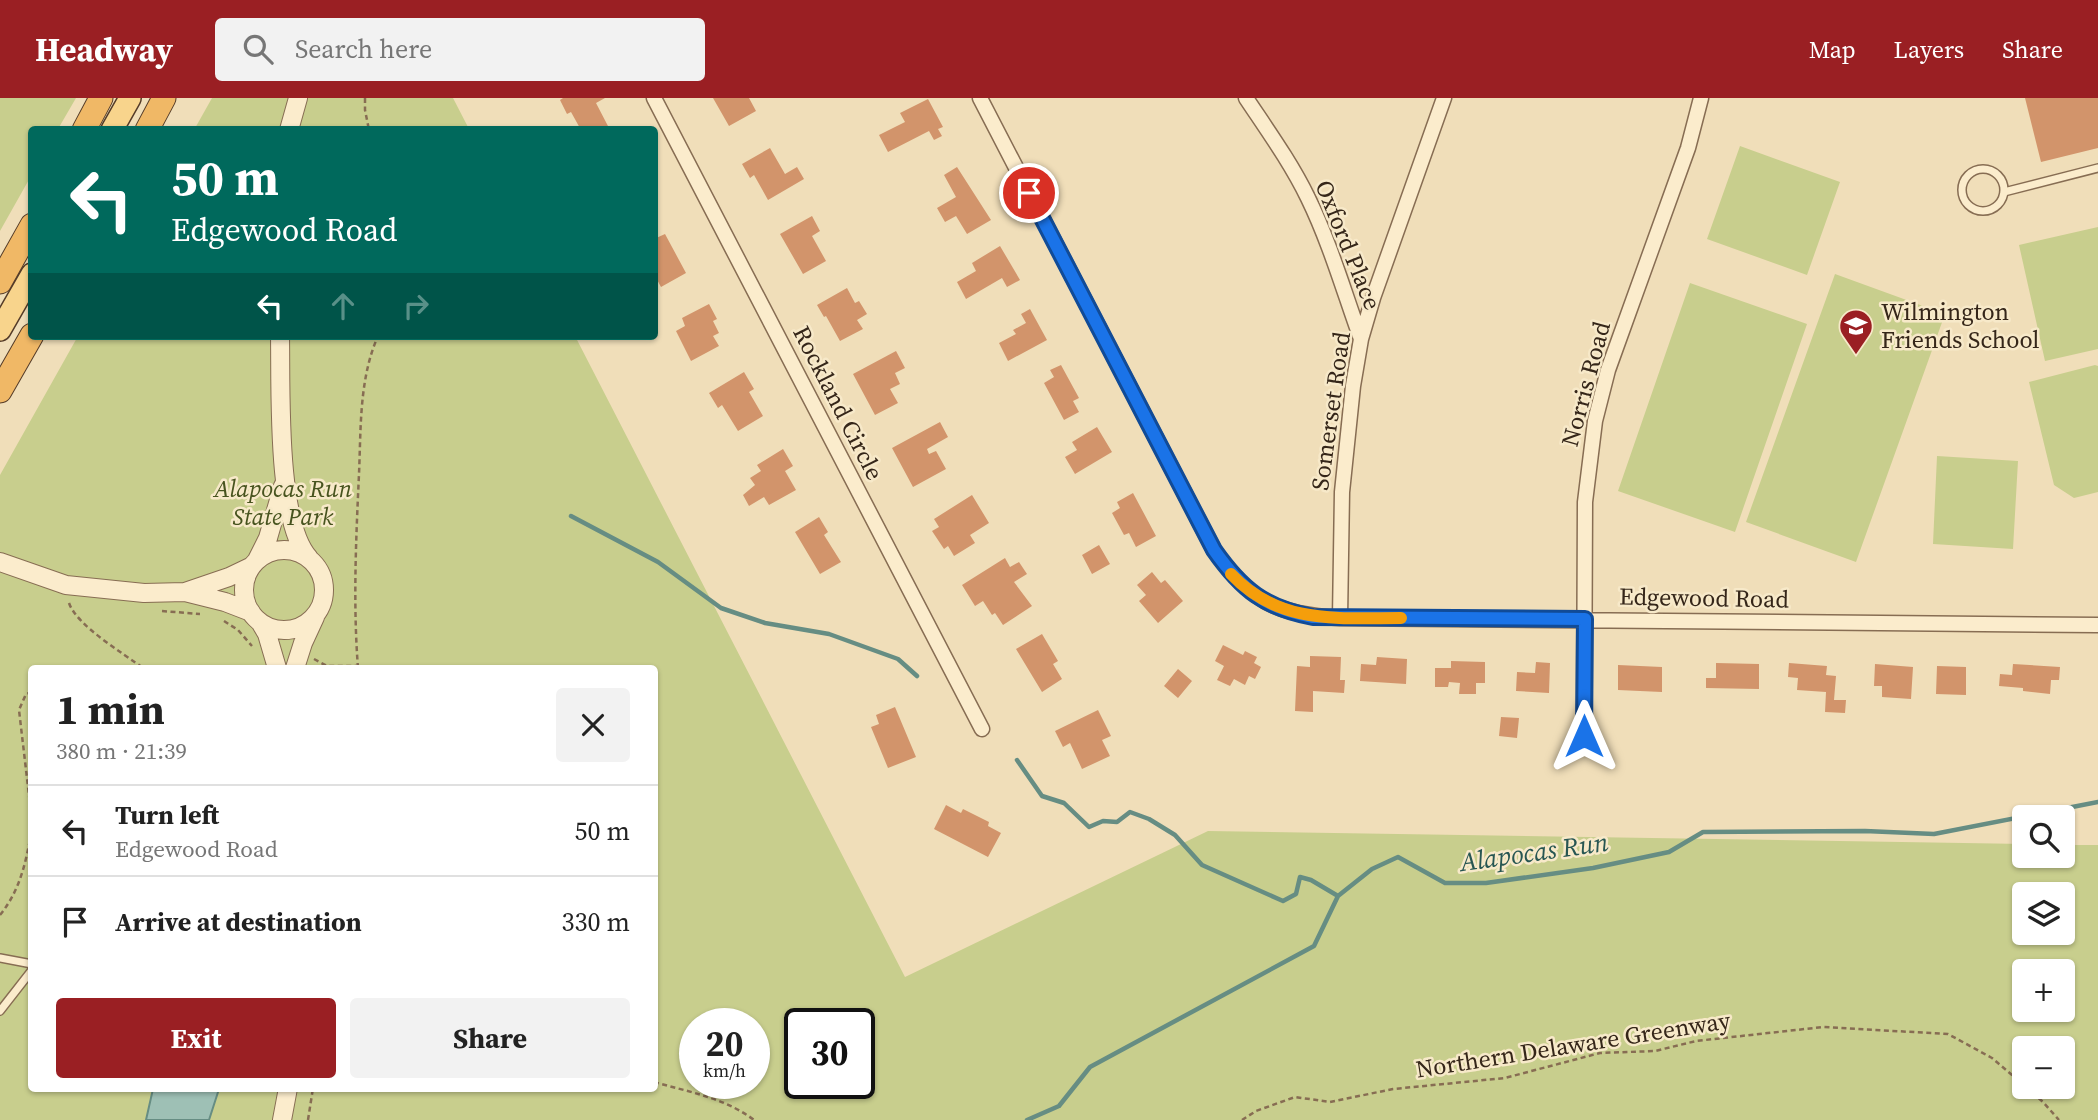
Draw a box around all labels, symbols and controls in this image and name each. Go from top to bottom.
search box [215,18,705,81]
text: Headway [35,27,173,72]
icon: search [239,30,277,68]
text: Search here [295,31,432,67]
text: Map [1809,33,1856,66]
text: Layers [1894,33,1964,66]
text: Share [2002,33,2063,66]
text: 50 m [171,144,279,211]
icon: left [56,154,147,245]
pin [999,163,1059,223]
icon: arrive [1010,174,1048,212]
street label: Oxford Place [1307,175,1389,315]
text: Edgewood Road [171,208,397,252]
icon: left [251,287,289,325]
icon: ahead [324,287,362,325]
icon: right [397,287,435,325]
place label: Wilmington Friends School [1881,295,2040,356]
school or university icon: Wilmington Friends School [1837,307,1875,356]
street label: Norris Road [1553,317,1618,450]
street label: Rockland Circle [785,320,891,486]
street label: Somerset Road [1303,329,1358,492]
park label: Alapocas Run State Park [212,472,352,533]
street label: Edgewood Road [1619,580,1790,615]
text: 1 min [56,680,165,738]
button: close [556,688,630,762]
position arrow [1547,699,1621,773]
text: 380 m · 21:39 [56,735,187,767]
text: Turn left [115,797,219,833]
map controls [2012,805,2075,1099]
button: search [2012,805,2075,868]
icon: left [56,812,94,850]
text: 50 m [575,813,630,849]
water label: Alapocas Run [1456,824,1611,880]
text: Edgewood Road [115,833,278,865]
button: layers [2012,882,2075,945]
icon: arrive [56,903,94,941]
text: Arrive at destination [115,904,362,940]
text: 330 m [562,904,630,940]
button: + [2012,959,2075,1022]
button: Exit [56,998,336,1078]
button: Share [350,998,630,1078]
street label: Northern Delaware Greenway [1413,1003,1733,1086]
speed limit sign: 30 [784,1008,875,1099]
text: 20 [706,1020,743,1068]
button: − [2012,1036,2075,1099]
text: km/h [703,1058,746,1083]

